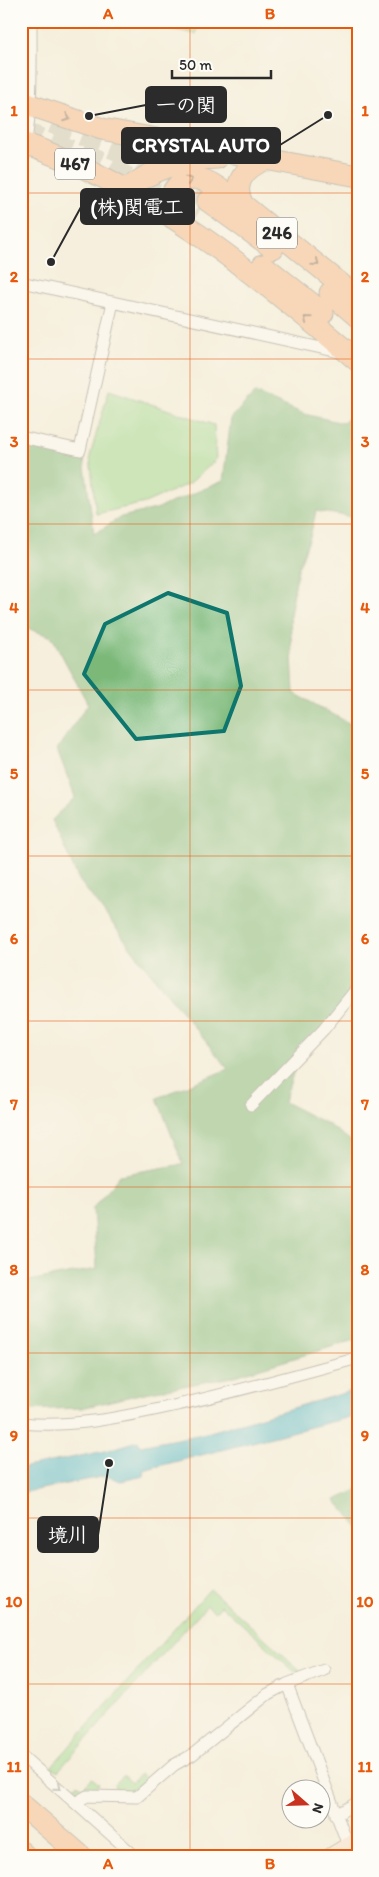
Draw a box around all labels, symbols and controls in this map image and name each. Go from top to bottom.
text: A [102,4,114,23]
text: B [265,4,276,23]
scale bar [172,48,270,80]
text: 50 m [179,56,212,74]
callout: 一の関 [146,87,226,122]
text: 一の関 [156,93,216,117]
text: 1 [10,101,18,120]
text: 1 [361,101,369,120]
one-way arrow [62,112,71,122]
callout: CRYSTAL AUTO [122,128,280,163]
text: CRYSTAL AUTO [132,133,270,157]
road number: 467 [55,148,95,180]
one-way arrow [185,176,193,186]
callout: (株)関電工 [81,189,194,224]
text: (株)関電工 [90,195,184,220]
road number: 246 [257,218,297,248]
one-way arrow [311,258,320,267]
text: 2 [10,267,19,286]
text: 2 [361,267,370,286]
one-way arrow [304,316,313,324]
text: 3 [10,432,19,451]
text: 3 [361,432,370,451]
text: 4 [9,598,19,617]
text: 4 [360,598,370,617]
text: 5 [10,764,19,783]
text: 5 [361,764,370,783]
text: 6 [10,929,19,948]
text: 6 [361,929,370,948]
text: 7 [9,1095,18,1114]
text: 7 [360,1095,369,1114]
text: 8 [10,1260,19,1279]
text: 8 [361,1260,370,1279]
text: 9 [10,1426,18,1445]
text: 9 [361,1426,369,1445]
callout: 境川 [38,1517,98,1552]
text: 境川 [48,1523,88,1547]
text: 10 [5,1592,23,1611]
text: 10 [356,1592,374,1611]
text: 11 [7,1757,22,1776]
text: 11 [358,1757,373,1776]
north arrow [282,1780,332,1830]
one-way arrow [52,1781,61,1790]
text: N [308,1801,327,1816]
text: A [102,1854,114,1873]
text: B [265,1854,276,1873]

